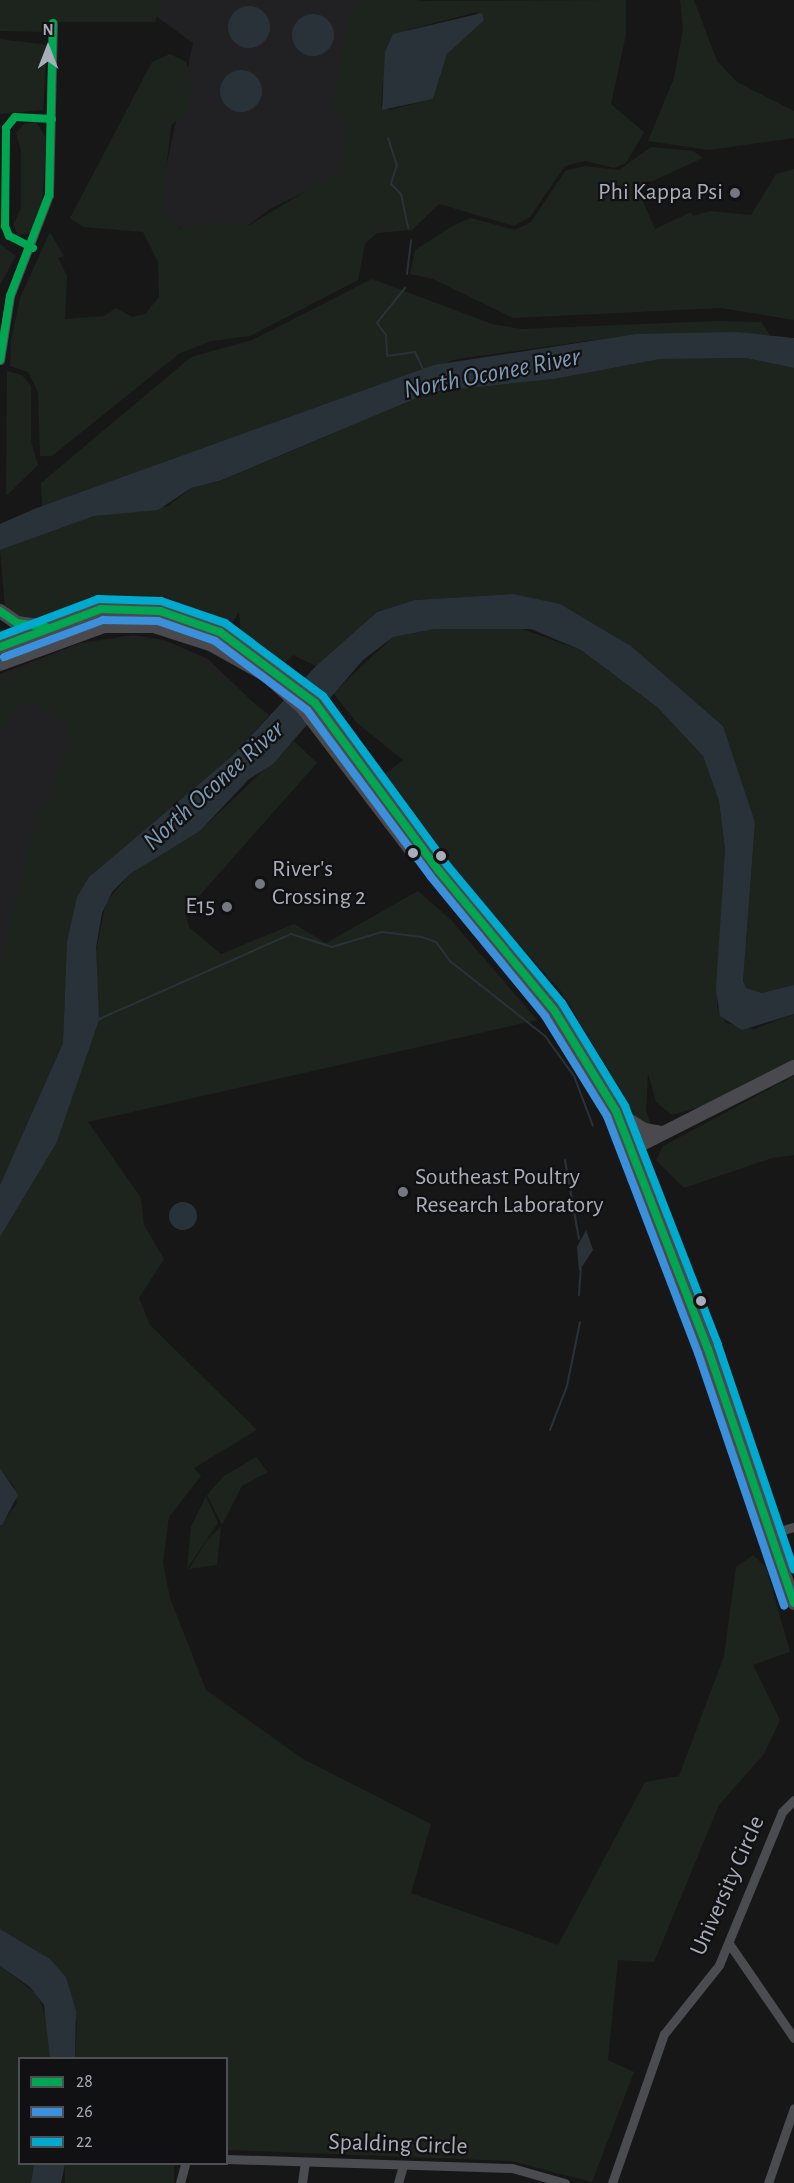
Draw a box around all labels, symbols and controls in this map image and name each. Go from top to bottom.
north arrow [18,18,78,78]
text: N [42,22,54,38]
place label: Phi Kappa Psi [598,179,723,207]
marker: Phi Kappa Psi [728,186,742,200]
water label: North Oconee River [401,342,583,406]
water label: North Oconee River [137,714,291,858]
unlabelled marker [407,847,419,859]
unlabelled marker [435,850,447,862]
place label: River's Crossing 2 [272,856,366,912]
marker: River's Crossing 2 [253,877,267,891]
place label: E15 [185,893,215,921]
marker: E15 [220,900,234,914]
place label: Southeast Poultry Research Laboratory [415,1164,603,1220]
marker: Southeast Poultry Research Laboratory [396,1185,410,1199]
unlabelled marker [695,1295,707,1307]
street label: University Circle [684,1812,772,1960]
legend [18,2057,228,2165]
text: 28 [76,2073,93,2091]
text: 26 [76,2103,93,2121]
street label: Spalding Circle [328,2128,468,2162]
text: 22 [76,2133,92,2151]

